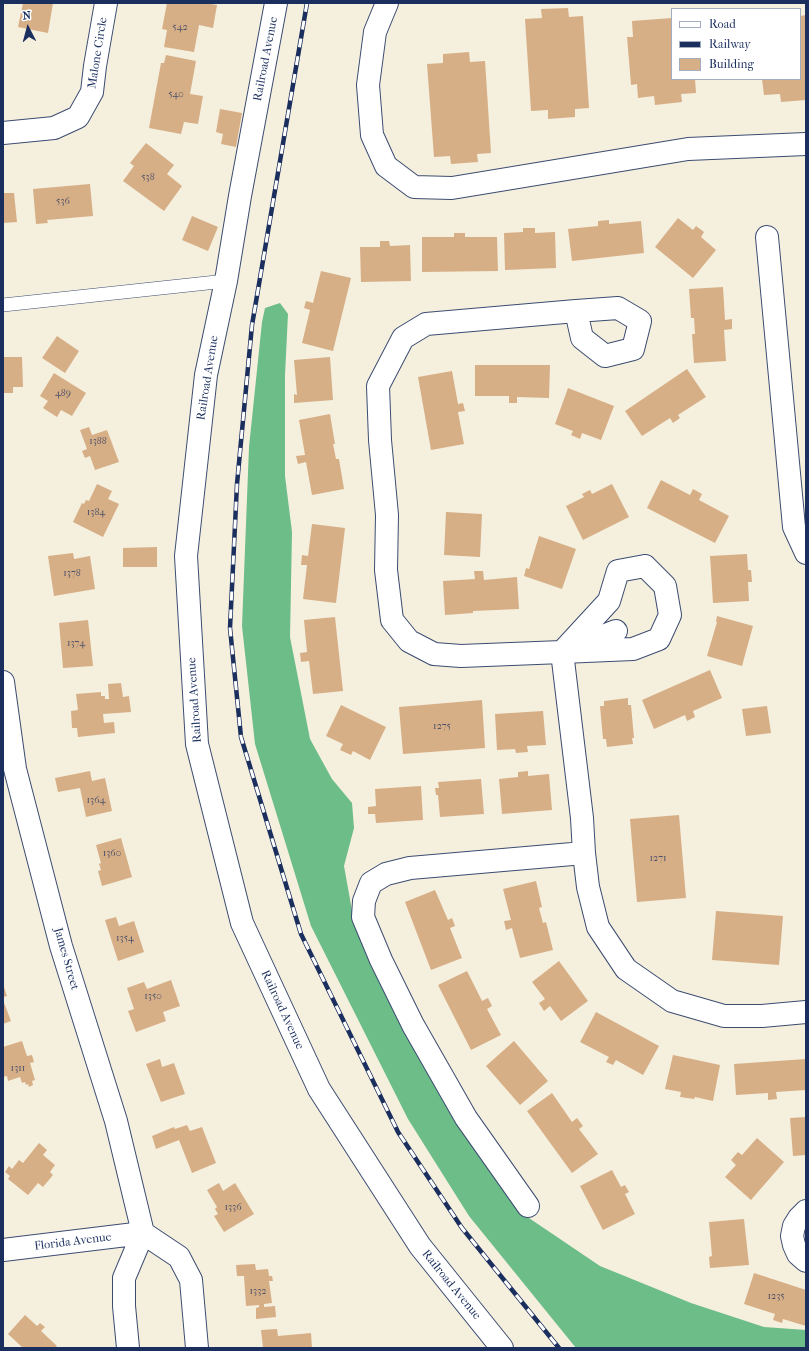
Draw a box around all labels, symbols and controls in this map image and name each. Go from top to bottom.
north arrow [8,8,48,48]
legend [671,8,801,80]
text: N [22,9,32,22]
street label: Malone Circle [85,16,111,90]
street label: Railroad Avenue [251,16,281,102]
text: Road [709,17,736,31]
house number: 542 [172,22,188,34]
text: Railway [709,37,751,51]
text: Building [709,57,754,71]
house number: 540 [168,89,184,101]
house number: 538 [141,172,155,184]
house number: 536 [56,196,70,208]
street label: Railroad Avenue [194,334,222,422]
house number: 489 [55,388,71,400]
house number: 1388 [89,436,107,448]
house number: 1384 [87,507,105,519]
house number: 1378 [63,568,81,580]
house number: 1374 [67,638,85,650]
street label: Railroad Avenue [185,657,205,743]
house number: 1275 [433,721,451,733]
house number: 1364 [87,795,105,807]
house number: 1360 [103,848,121,860]
house number: 1271 [649,853,667,865]
street label: James Street [50,926,82,992]
house number: 1354 [116,933,134,945]
street label: Railroad Avenue [257,968,307,1052]
house number: 1350 [144,991,162,1003]
house number: 1311 [11,1063,25,1075]
house number: 1336 [224,1202,242,1214]
street label: Florida Avenue [34,1230,112,1254]
street label: Railroad Avenue [418,1247,484,1323]
house number: 1332 [250,1286,266,1298]
house number: 1235 [767,1291,785,1303]

